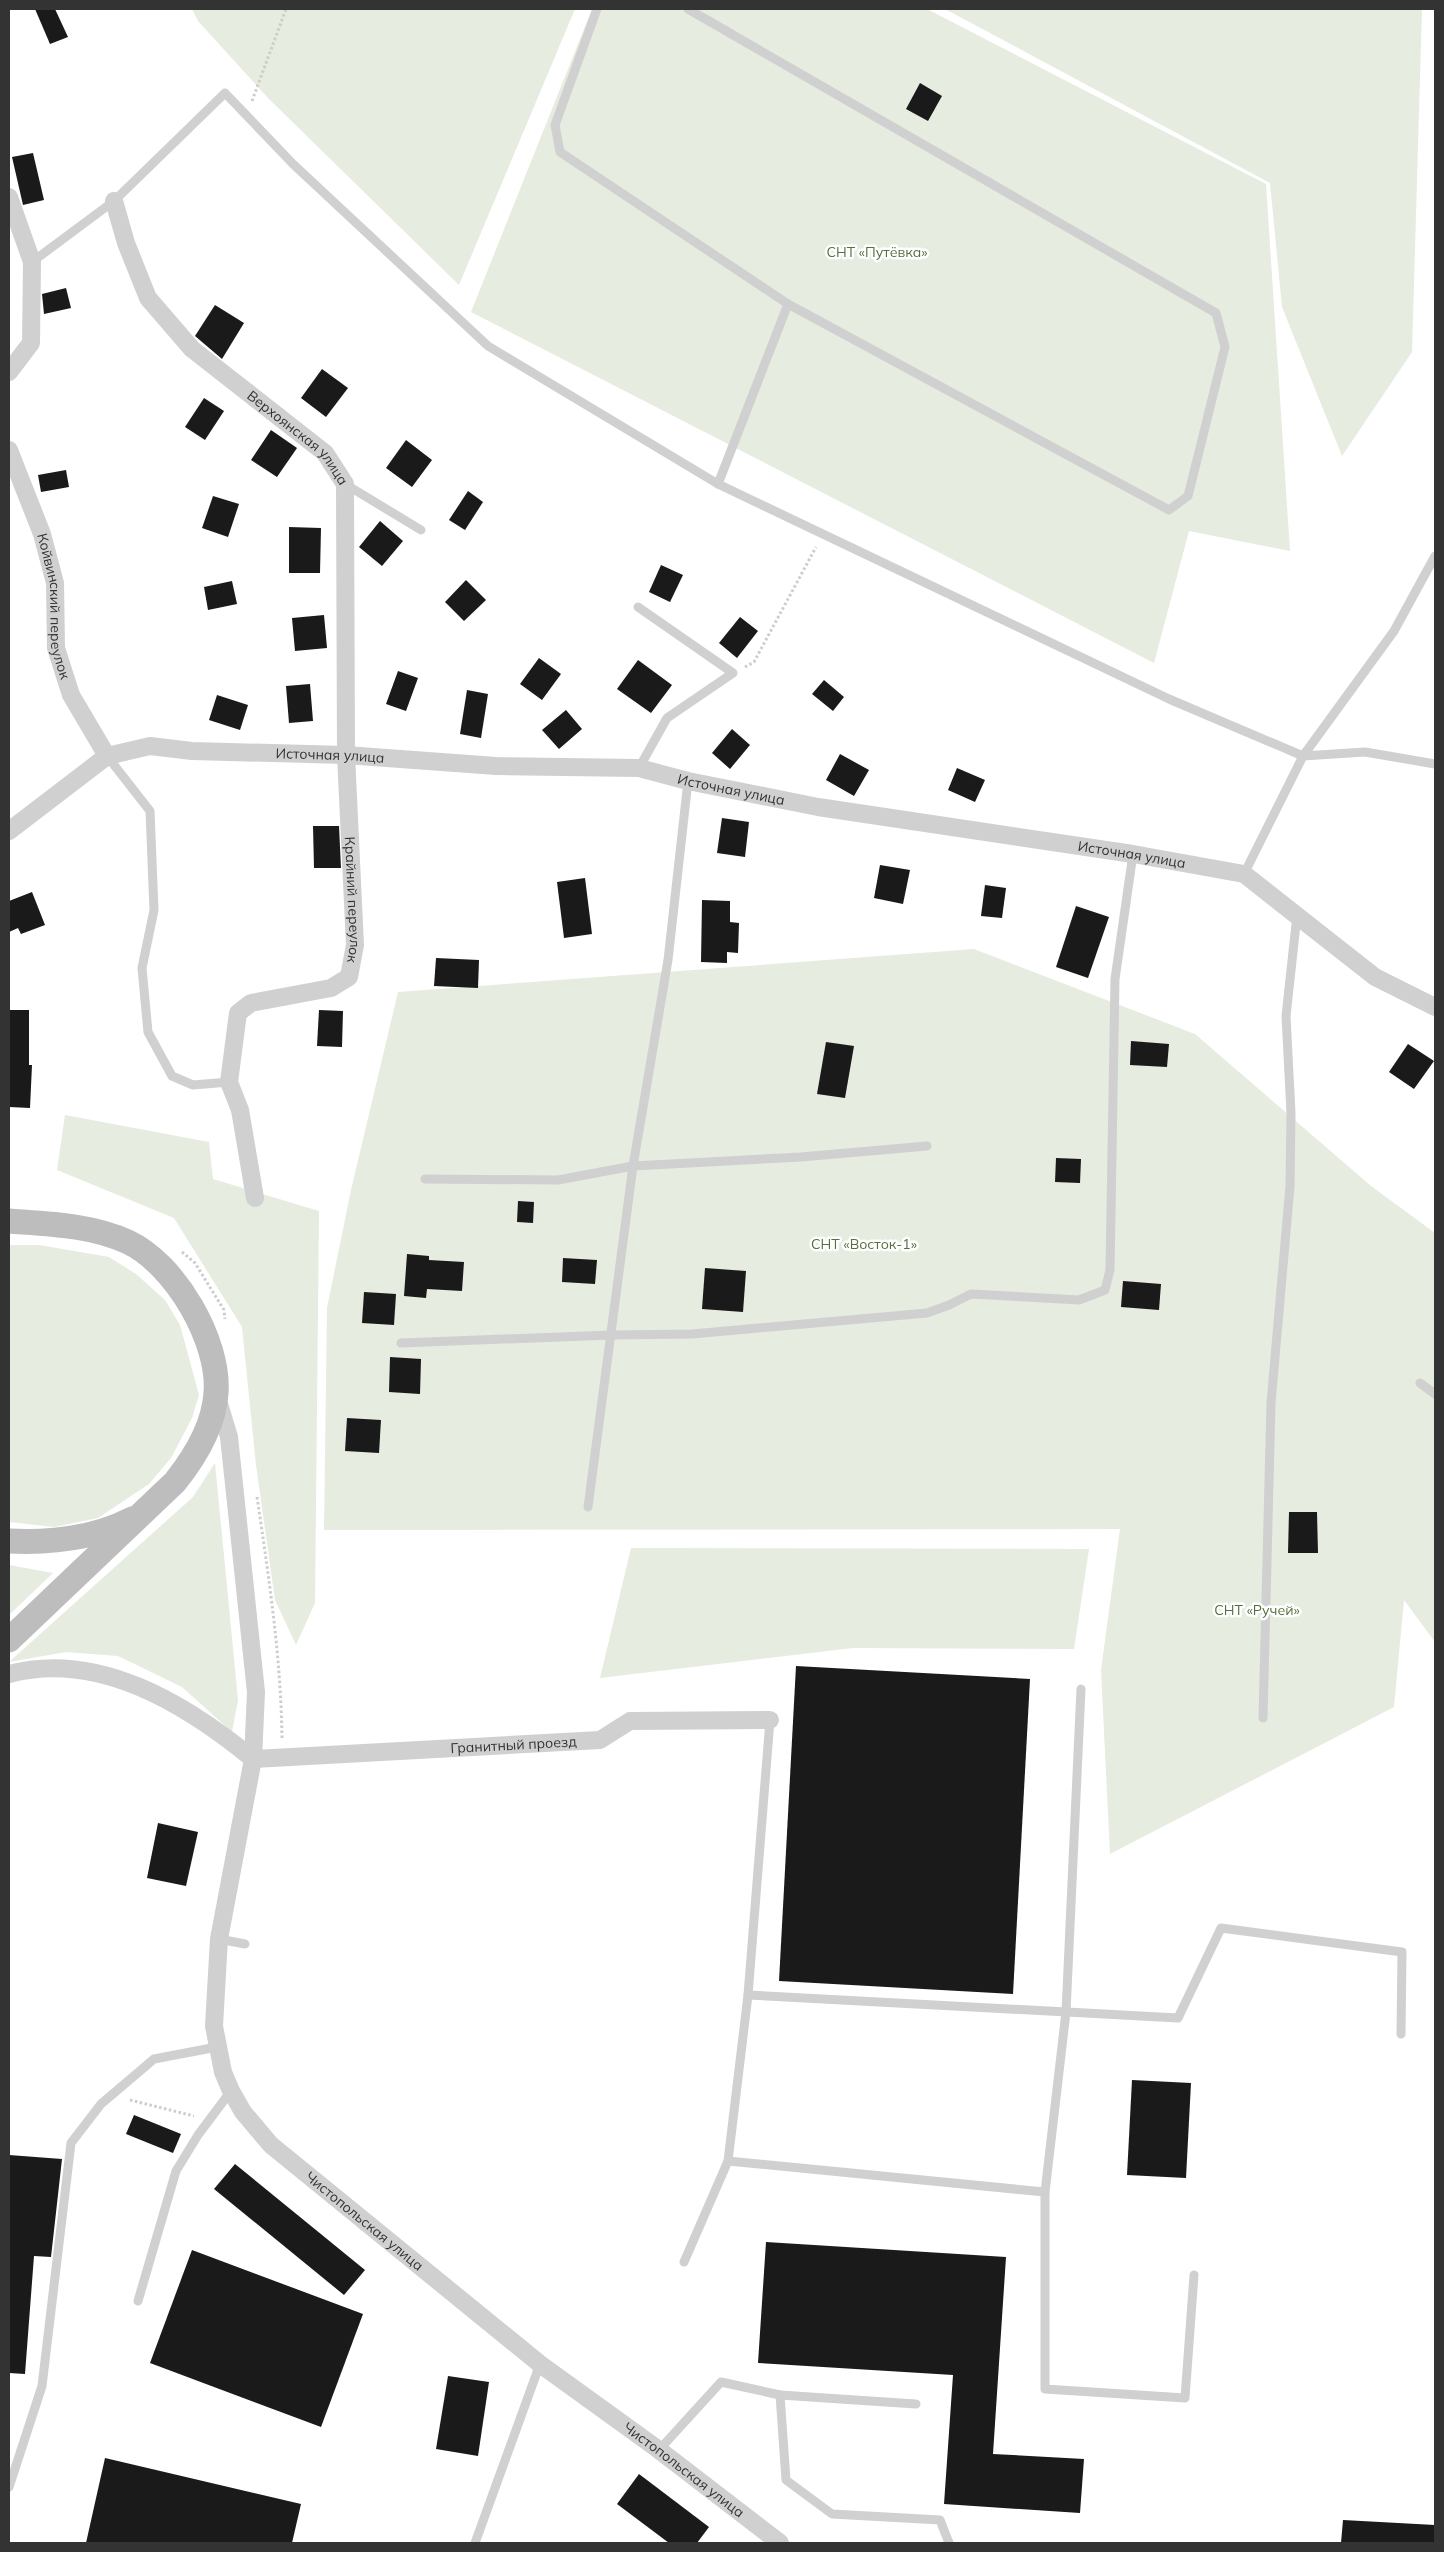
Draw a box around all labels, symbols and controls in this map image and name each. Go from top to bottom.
park label: СНТ «Путёвка» [826,243,928,261]
street label: Верхоянская улица [243,386,352,488]
street label: Койвинский переулок [33,531,75,682]
street label: Источная улица [275,744,385,767]
street label: Источная улица [676,770,786,809]
street label: Крайний переулок [341,836,364,965]
street label: Источная улица [1077,837,1187,872]
park label: СНТ «Восток-1» [811,1235,917,1253]
park label: СНТ «Ручей» [1214,1601,1300,1619]
street label: Гранитный проезд [450,1732,578,1757]
street label: Чистопольская улица [302,2168,427,2275]
street label: Чистопольская улица [620,2418,748,2521]

